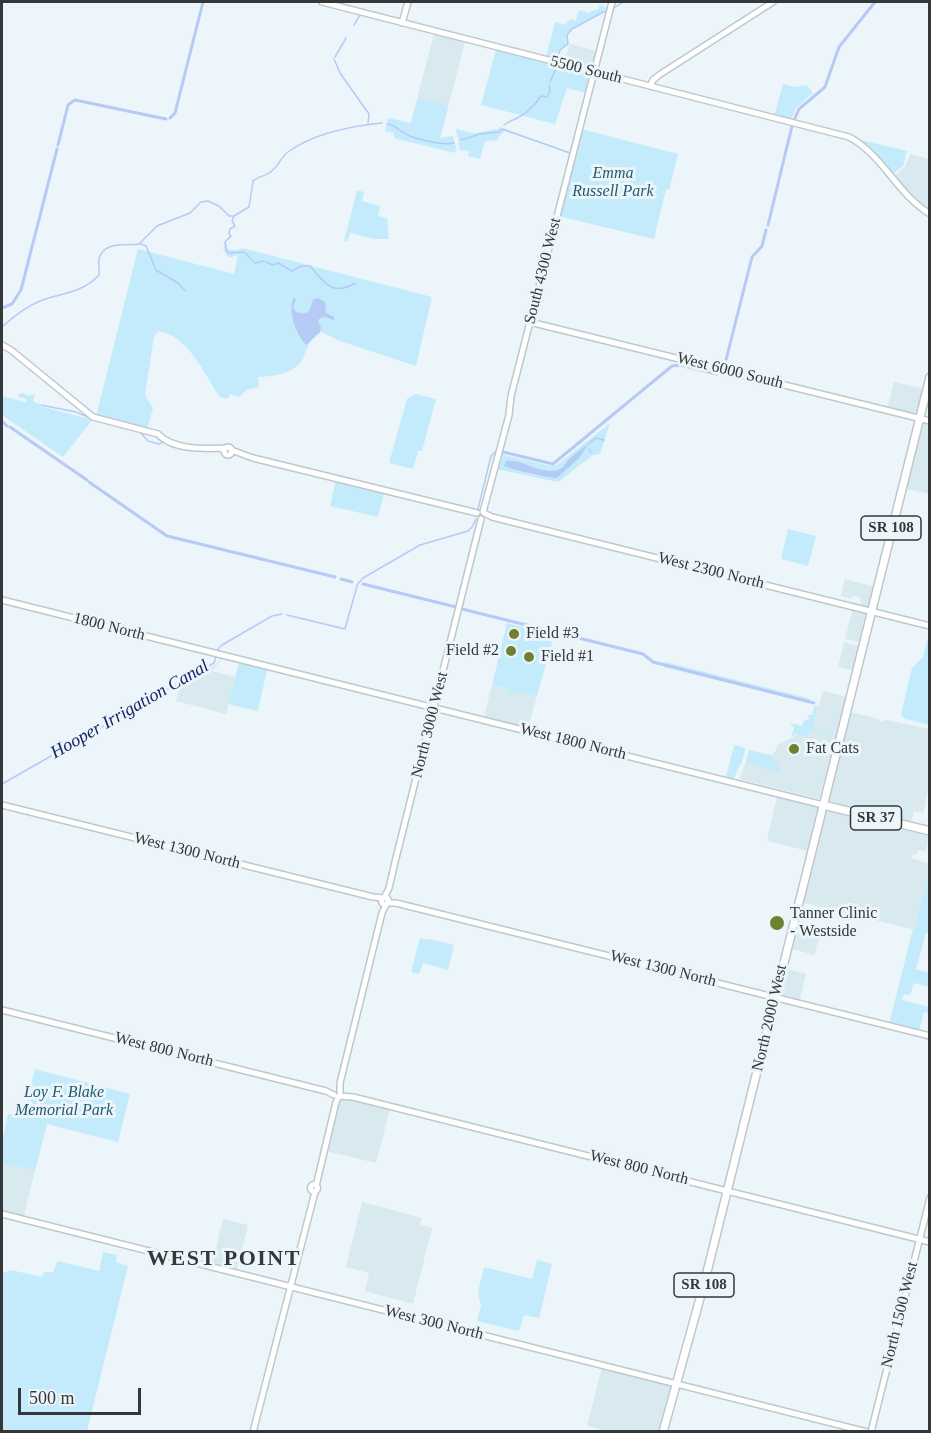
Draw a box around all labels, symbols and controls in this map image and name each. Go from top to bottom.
street label: 5500 South [548,52,624,88]
park label: Emma Russell Park [572,164,654,202]
street label: South 4300 West [521,216,565,326]
street label: West 6000 South [675,349,785,393]
road number: SR 108 [861,516,921,540]
street label: West 2300 North [656,549,766,593]
street label: 1800 North [71,609,147,645]
place label: Field #3 [526,624,579,644]
marker: Field #3 [507,627,521,641]
place label: Field #2 [446,641,499,661]
marker: Field #2 [504,644,518,658]
place label: Field #1 [541,647,594,667]
marker: Field #1 [522,650,536,664]
water label: Hooper Irrigation Canal [47,656,213,764]
street label: North 3000 West [408,670,452,780]
street label: West 1800 North [518,720,628,764]
place label: Fat Cats [806,739,859,759]
marker: Fat Cats [787,742,801,756]
road number: SR 37 [850,806,902,830]
street label: West 1300 North [132,829,242,873]
place label: Tanner Clinic - Westside [790,904,877,942]
marker: Tanner Clinic - Westside [768,914,786,932]
street label: West 1300 North [608,947,718,991]
street label: North 2000 West [748,963,792,1073]
street label: West 800 North [113,1028,215,1072]
park label: Loy F. Blake Memorial Park [15,1083,113,1121]
street label: West 800 North [588,1146,690,1190]
district label: WEST POINT [147,1246,301,1272]
street label: North 1500 West [878,1260,922,1370]
road number: SR 108 [674,1273,734,1297]
street label: West 300 North [383,1301,485,1345]
scale bar [21,1376,144,1414]
text: 500 m [29,1388,75,1408]

